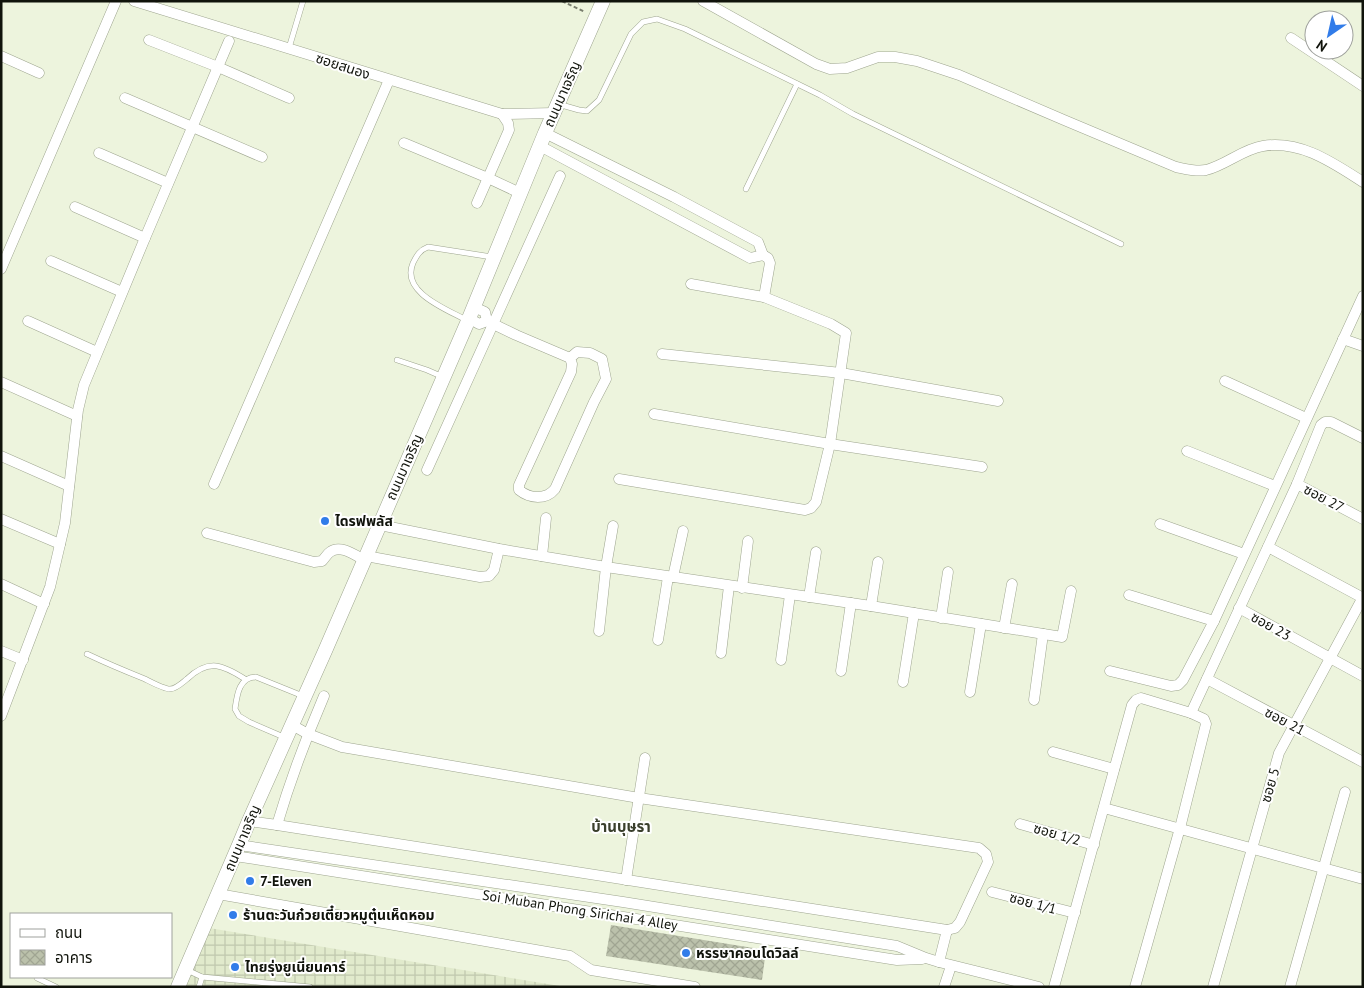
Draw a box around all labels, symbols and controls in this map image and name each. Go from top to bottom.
north arrow [1304,10,1354,60]
text: N [1313,36,1331,56]
street label: ซอยสนอง [313,49,373,83]
street label: ถนนมาเจริญ [539,58,585,130]
street label: ถนนมาเจริญ [381,431,427,503]
street label: ซอย 27 [1301,480,1347,516]
place label: ไดรฟพลัส [335,512,393,530]
marker: ไดรฟพลัส [319,515,331,527]
street label: ซอย 23 [1248,608,1294,644]
street label: ซอย 21 [1262,703,1308,739]
street label: ซอย 5 [1256,765,1284,805]
street label: ถนนมาเจริญ [220,802,264,874]
district label: บ้านบุษรา [591,817,651,836]
street label: ซอย 1/2 [1031,819,1083,849]
place label: 7-Eleven [260,872,312,890]
marker: 7-Eleven [244,875,256,887]
street label: Soi Muban Phong Sirichai 4 Alley [481,886,679,934]
street label: ซอย 1/1 [1007,888,1059,918]
place label: ร้านตะวันก๋วยเตี๋ยวหมูตุ๋นเห็ดหอม [243,905,435,925]
marker: ร้านตะวันก๋วยเตี๋ยวหมูตุ๋นเห็ดหอม [227,909,239,921]
legend [10,913,172,978]
text: ถนน [55,923,82,942]
place label: หรรษาคอนโดวิลล์ [696,944,799,962]
marker: หรรษาคอนโดวิลล์ [680,947,692,959]
text: อาคาร [55,948,92,967]
place label: ไทยรุ่งยูเนี่ยนคาร์ [245,957,346,977]
marker: ไทยรุ่งยูเนี่ยนคาร์ [229,961,241,973]

